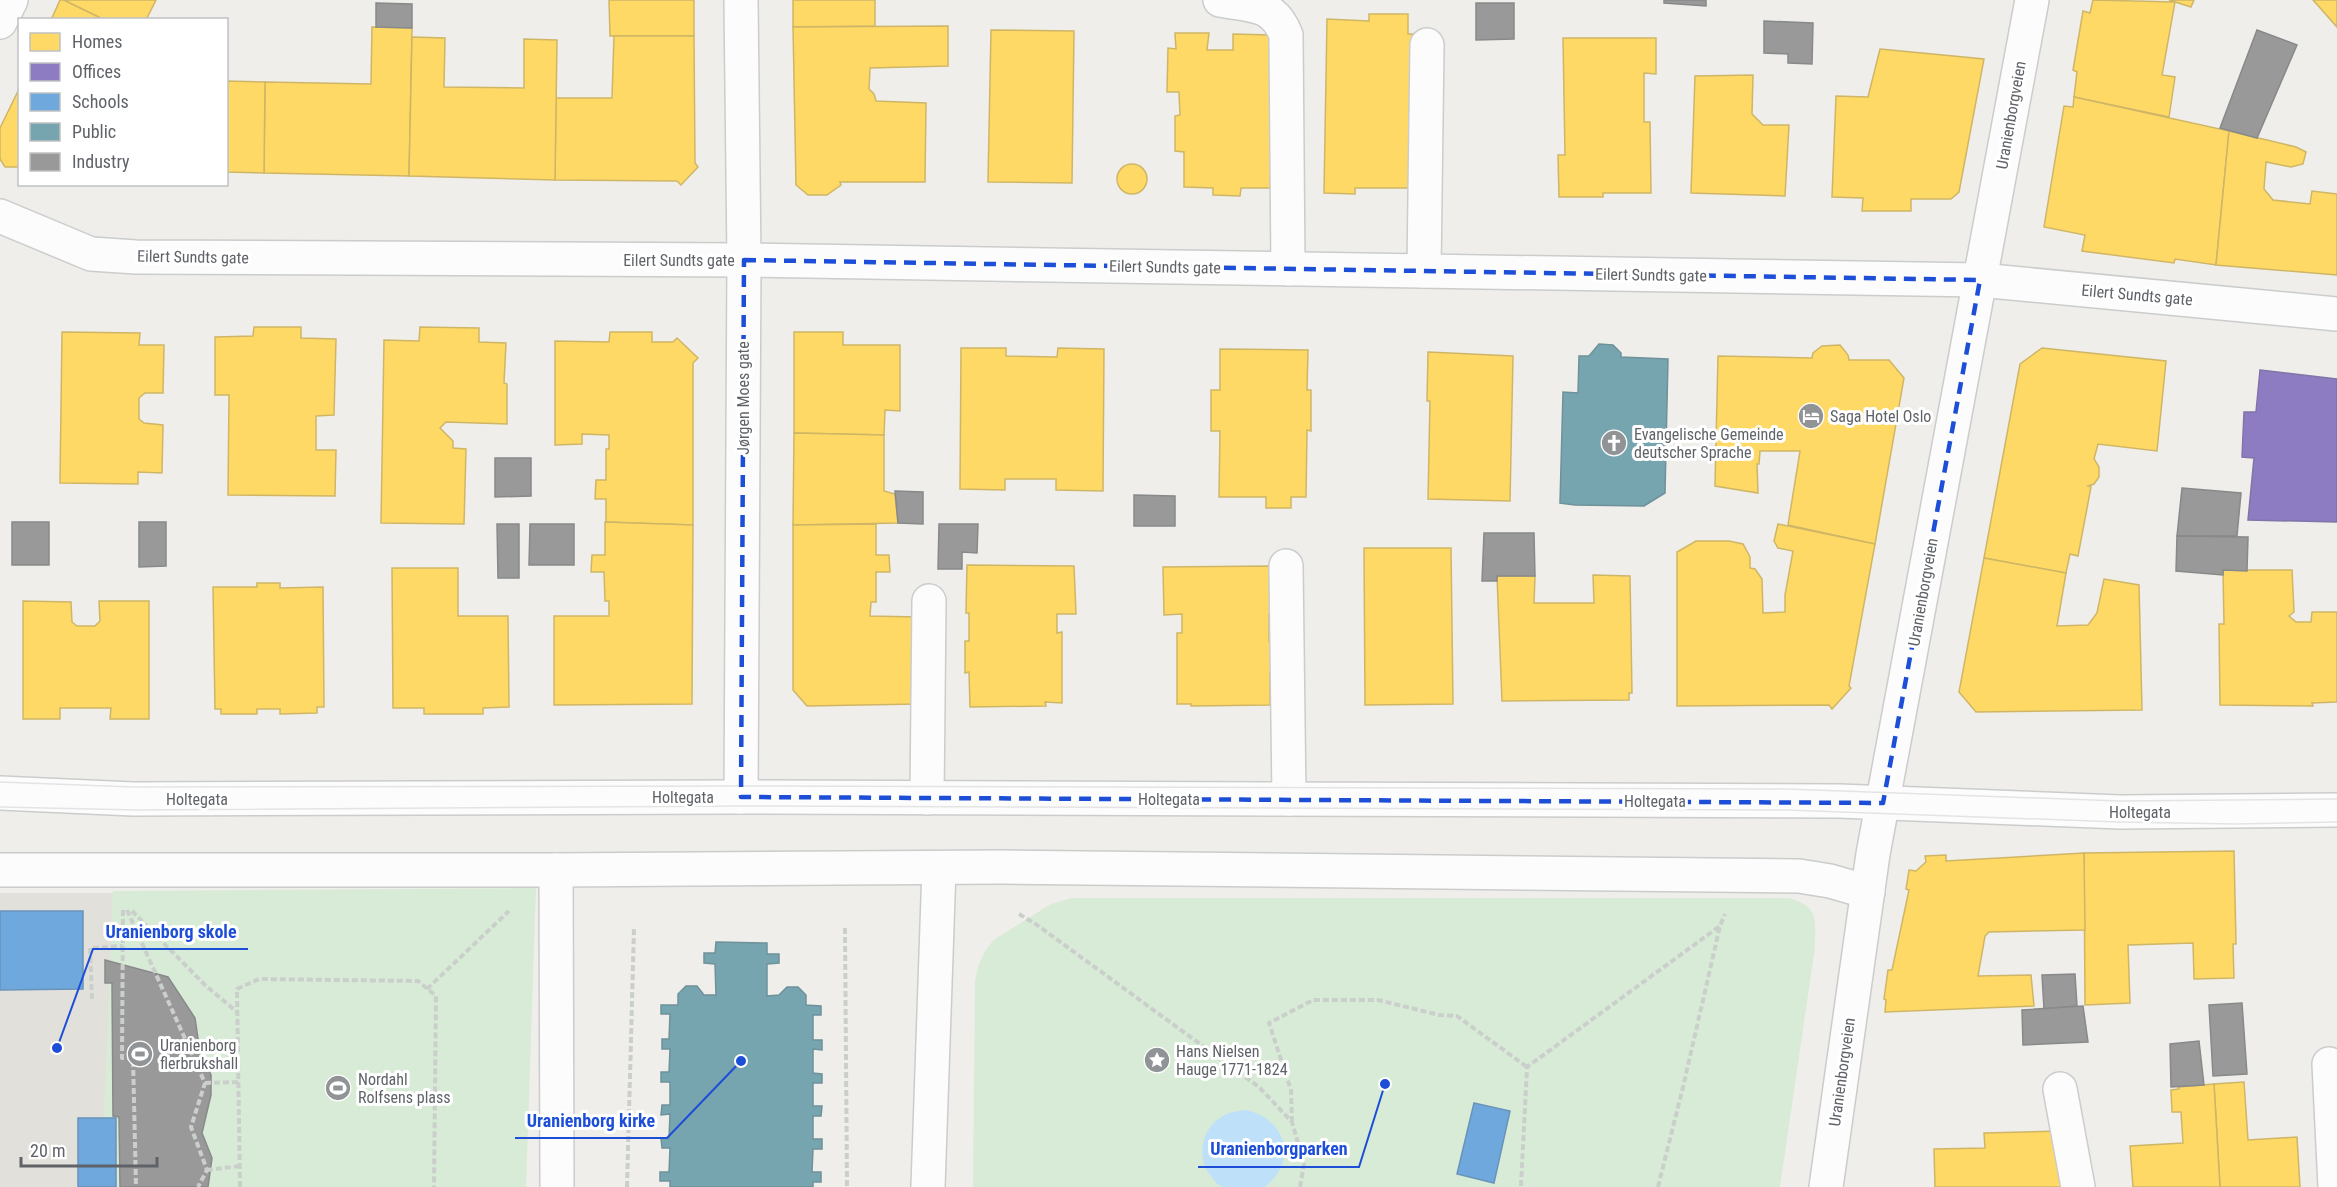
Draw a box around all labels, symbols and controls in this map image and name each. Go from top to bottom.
legend [18,18,228,186]
text: Homes [72,31,122,52]
street label: Uranienborgveien [1992,59,2030,171]
text: Offices [72,61,121,82]
text: Schools [72,91,129,112]
text: Public [72,121,116,142]
text: Industry [72,151,130,172]
street label: Eilert Sundts gate [137,247,249,267]
street label: Eilert Sundts gate [623,251,735,270]
street label: Eilert Sundts gate [1109,257,1221,277]
street label: Eilert Sundts gate [1595,265,1707,285]
street label: Eilert Sundts gate [2081,281,2193,309]
street label: Jørgen Moes gate [734,341,753,455]
hotel icon: Saga Hotel Oslo [1796,401,1826,431]
place label: Saga Hotel Oslo [1830,407,1931,426]
place label: Evangelische Gemeinde deutscher Sprache [1634,425,1784,462]
church icon: Evangelische Gemeinde deutscher Sprache [1599,428,1629,458]
street label: Uranienborgveien [1904,536,1942,648]
street label: Holtegata [652,788,714,807]
street label: Holtegata [166,790,228,809]
street label: Holtegata [1138,790,1200,809]
street label: Holtegata [1624,792,1686,811]
street label: Holtegata [2109,803,2171,822]
callout: Uranienborg skole [93,913,248,949]
text: Uranienborg skole [105,921,237,942]
street label: Uranienborgveien [1825,1016,1859,1128]
place label: Uranienborg flerbrukshall [160,1036,238,1073]
sports icon: Uranienborg flerbrukshall [125,1039,155,1069]
place label: Hans Nielsen Hauge 1771-1824 [1176,1042,1288,1079]
place icon: Hans Nielsen Hauge 1771-1824 [1142,1045,1172,1075]
place label: Nordahl Rolfsens plass [358,1070,451,1107]
sports icon: Nordahl Rolfsens plass [323,1073,353,1103]
callout: Uranienborg kirke [515,1102,667,1138]
text: Uranienborg kirke [527,1110,656,1131]
scale bar [21,1130,158,1168]
callout: Uranienborgparken [1198,1131,1359,1167]
text: Uranienborgparken [1210,1138,1348,1159]
text: 20 m [30,1140,65,1161]

